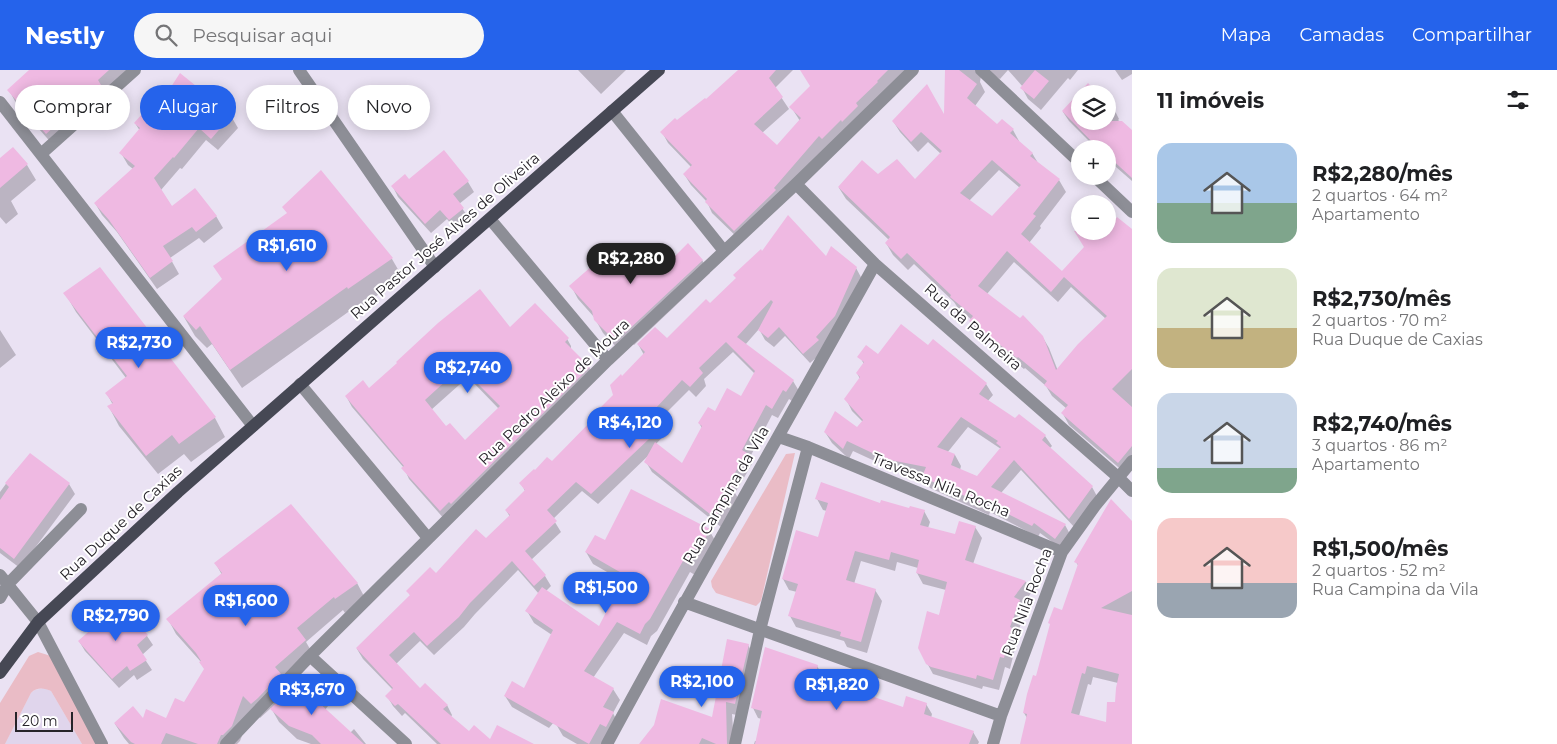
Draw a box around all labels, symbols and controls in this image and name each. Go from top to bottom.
search box [134,13,484,58]
text: Nestly [25,21,104,50]
icon: search [152,21,180,49]
text: Pesquisar aqui [192,24,332,47]
text: Mapa [1221,24,1271,46]
text: Camadas [1299,24,1384,46]
text: Compartilhar [1412,24,1532,46]
chip: Comprar [15,85,130,130]
chip: Alugar [140,85,236,130]
chip: Filtros [246,85,338,130]
chip: Novo [348,85,430,130]
map controls [1071,85,1116,240]
button: layers [1071,85,1116,130]
icon: filters [1504,86,1532,114]
text: 11 imóveis [1157,88,1264,113]
button: + [1071,140,1116,185]
street label: Rua Pastor José Alves de Oliveira [346,148,543,323]
text: R$2,280/mês [1312,161,1453,186]
icon: home [1197,163,1257,223]
text: 2 quartos · 64 m² [1312,186,1448,205]
button: − [1071,195,1116,240]
text: Apartamento [1312,205,1420,224]
pin: R$1,610 [241,230,333,272]
text: R$1,610 [257,236,317,255]
pin: R$2,280 [585,242,677,285]
text: R$2,280 [598,249,664,268]
street label: Rua da Palmeira [921,279,1026,374]
text: R$2,730/mês [1312,286,1451,311]
icon: home [1197,288,1257,348]
text: 2 quartos · 70 m² [1312,311,1447,330]
street label: Rua Pedro Aleixo de Moura [474,314,633,469]
pin: R$2,730 [93,326,185,369]
text: Rua Duque de Caxias [1312,330,1483,349]
text: R$2,730 [106,333,172,352]
pin: R$2,740 [422,352,514,394]
text: R$2,740 [435,358,501,377]
pin: R$4,120 [584,406,676,449]
text: R$2,740/mês [1312,411,1452,436]
text: R$4,120 [598,413,662,432]
icon: home [1197,413,1257,473]
street label: Rua Campina da Vila [678,422,773,567]
text: 3 quartos · 86 m² [1312,436,1447,455]
street label: Travessa Nila Rocha [869,448,1013,521]
text: Apartamento [1312,455,1420,474]
street label: Rua Duque de Caxias [56,461,186,584]
text: R$1,500/mês [1312,536,1448,561]
icon: home [1197,538,1257,598]
street label: Rua Nila Rocha [997,545,1056,659]
text: 2 quartos · 52 m² [1312,561,1446,580]
pin: R$1,500 [560,572,652,614]
text: R$1,500 [574,578,638,597]
text: Rua Campina da Vila [1312,580,1479,599]
pin: R$1,600 [200,584,292,627]
text: R$1,600 [214,591,278,610]
pin: R$2,790 [70,600,162,642]
text: R$2,790 [83,606,149,625]
pin: R$2,100 [656,666,748,708]
pin: R$1,820 [791,668,883,711]
text: R$2,100 [670,672,734,691]
pin: R$3,670 [266,674,358,716]
text: R$1,820 [805,675,869,694]
text: R$3,670 [279,680,345,699]
scale bar [15,709,72,732]
text: 20 m [22,712,58,730]

